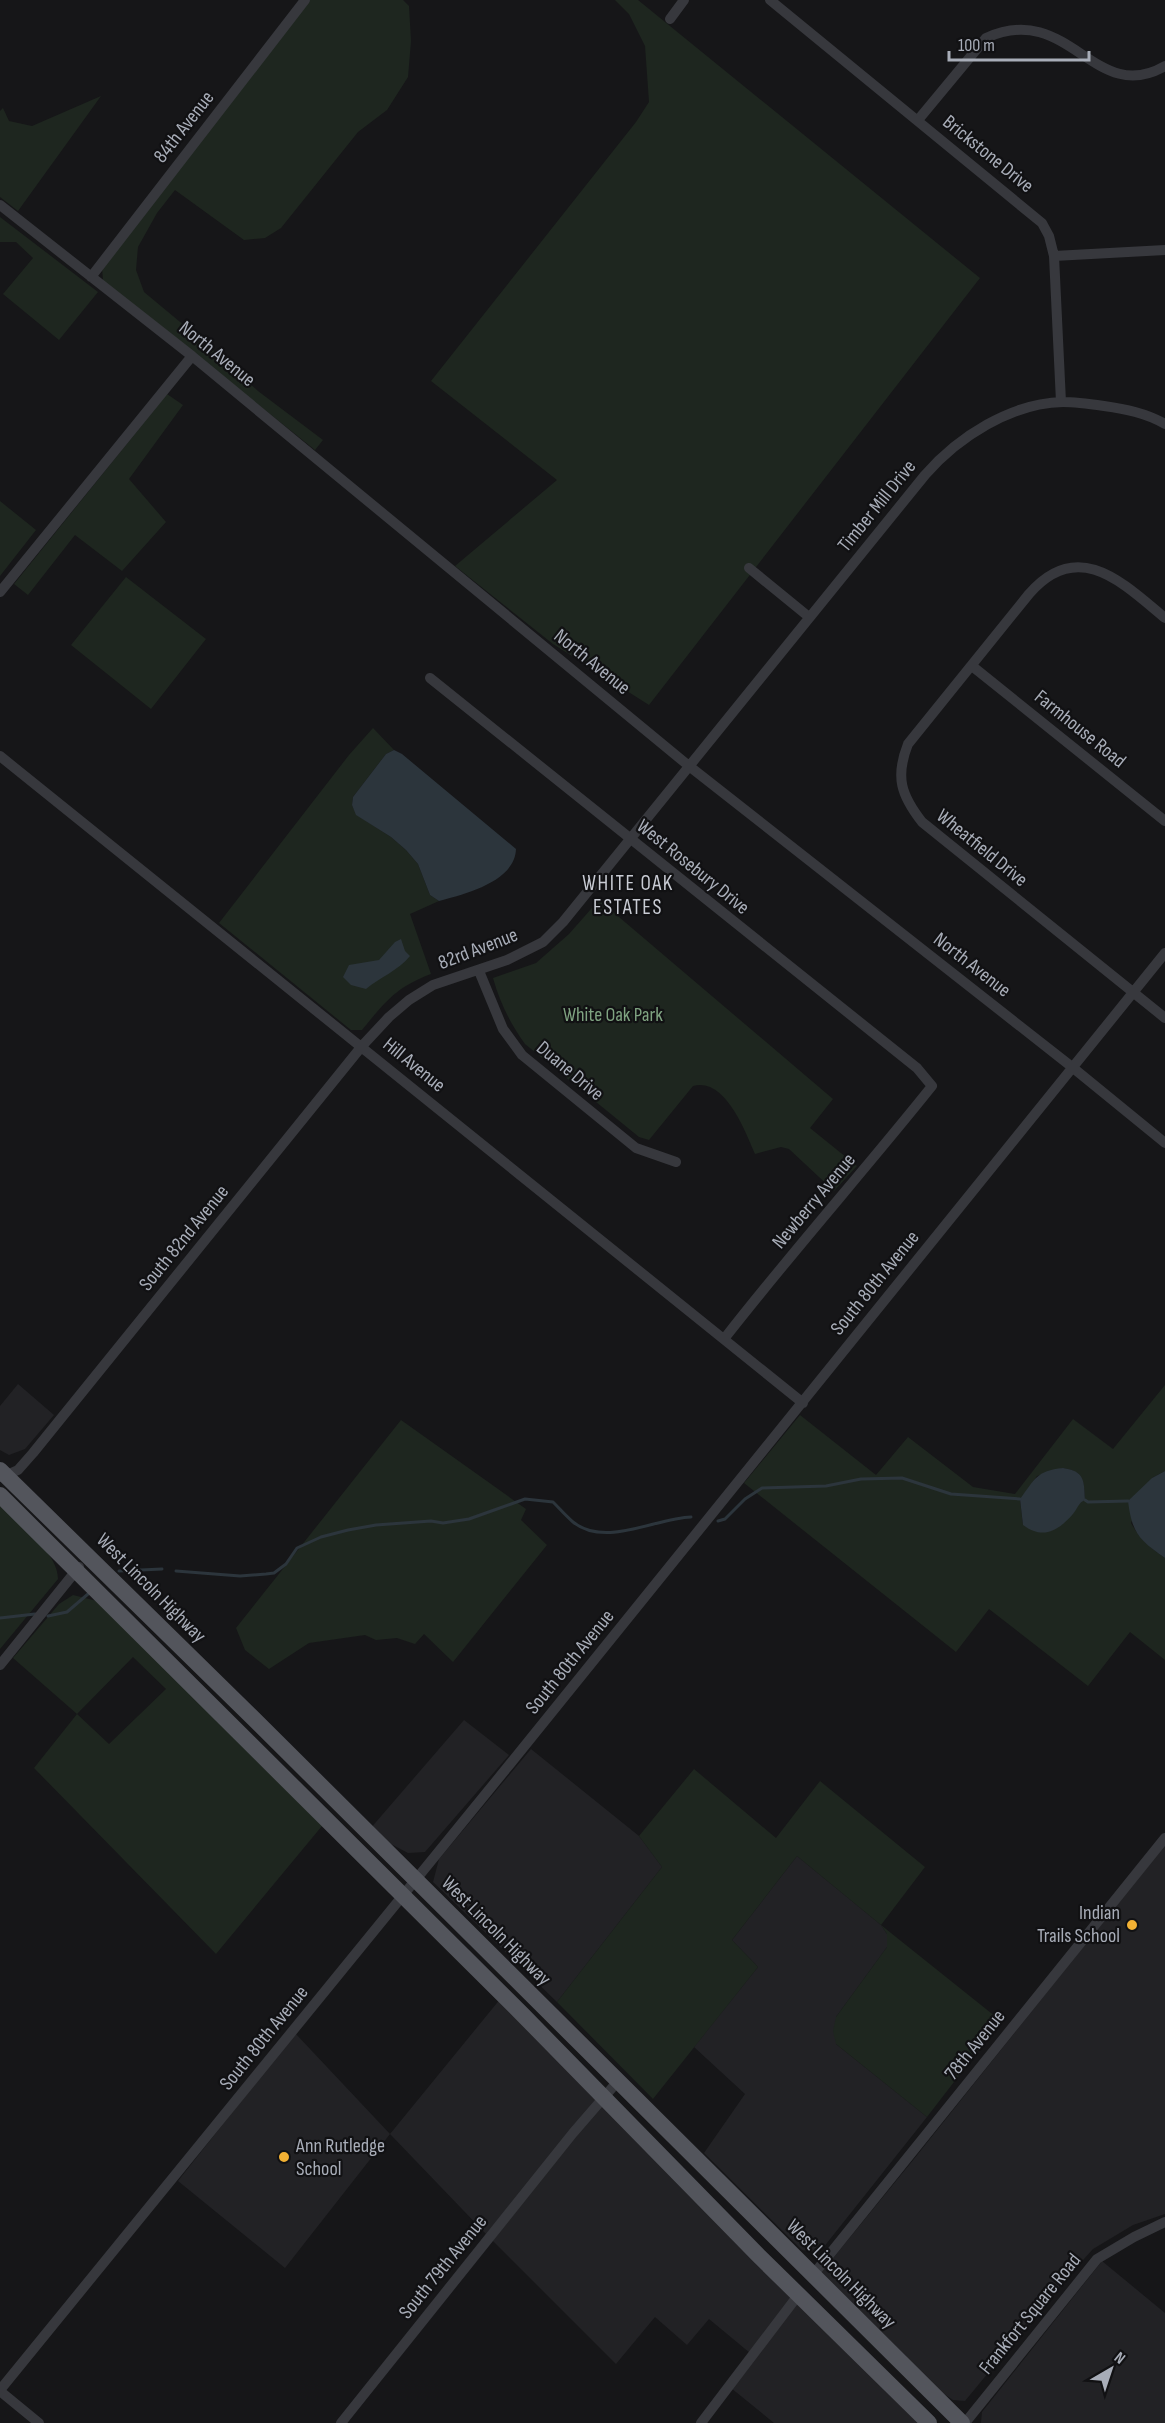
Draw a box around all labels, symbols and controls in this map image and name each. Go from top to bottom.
scale bar [949,24,1088,62]
text: 100 m [958,35,995,56]
street label: 84th Avenue [149,86,219,168]
street label: Brickstone Drive [938,110,1038,198]
street label: North Avenue [174,316,260,392]
street label: Timber Mill Drive [833,455,921,557]
street label: North Avenue [549,624,635,700]
street label: Farmhouse Road [1030,685,1130,773]
street label: Wheatfield Drive [932,804,1032,892]
street label: West Rosebury Drive [632,814,754,920]
district label: WHITE OAK ESTATES [582,871,674,920]
street label: 82rd Avenue [435,923,521,975]
street label: North Avenue [929,927,1015,1003]
park label: White Oak Park [563,1003,663,1027]
street label: Hill Avenue [378,1033,450,1097]
street label: Duane Drive [531,1036,609,1106]
street label: Newberry Avenue [767,1148,861,1254]
street label: South 82nd Avenue [134,1180,234,1296]
street label: South 80th Avenue [826,1226,924,1340]
street label: West Lincoln Highway [91,1528,211,1648]
street label: South 80th Avenue [521,1605,619,1719]
street label: West Lincoln Highway [436,1871,556,1991]
place label: Indian Trails School [1037,1901,1120,1948]
marker: Indian Trails School [1125,1918,1139,1932]
street label: South 80th Avenue [215,1981,313,2095]
street label: 78th Avenue [939,2005,1011,2085]
place label: Ann Rutledge School [295,2134,385,2181]
marker: Ann Rutledge School [277,2150,291,2164]
street label: South 79th Avenue [394,2210,492,2324]
street label: West Lincoln Highway [781,2214,901,2334]
street label: Frankfort Square Road [974,2249,1086,2379]
north arrow [1081,2339,1141,2399]
text: N [1110,2348,1129,2369]

